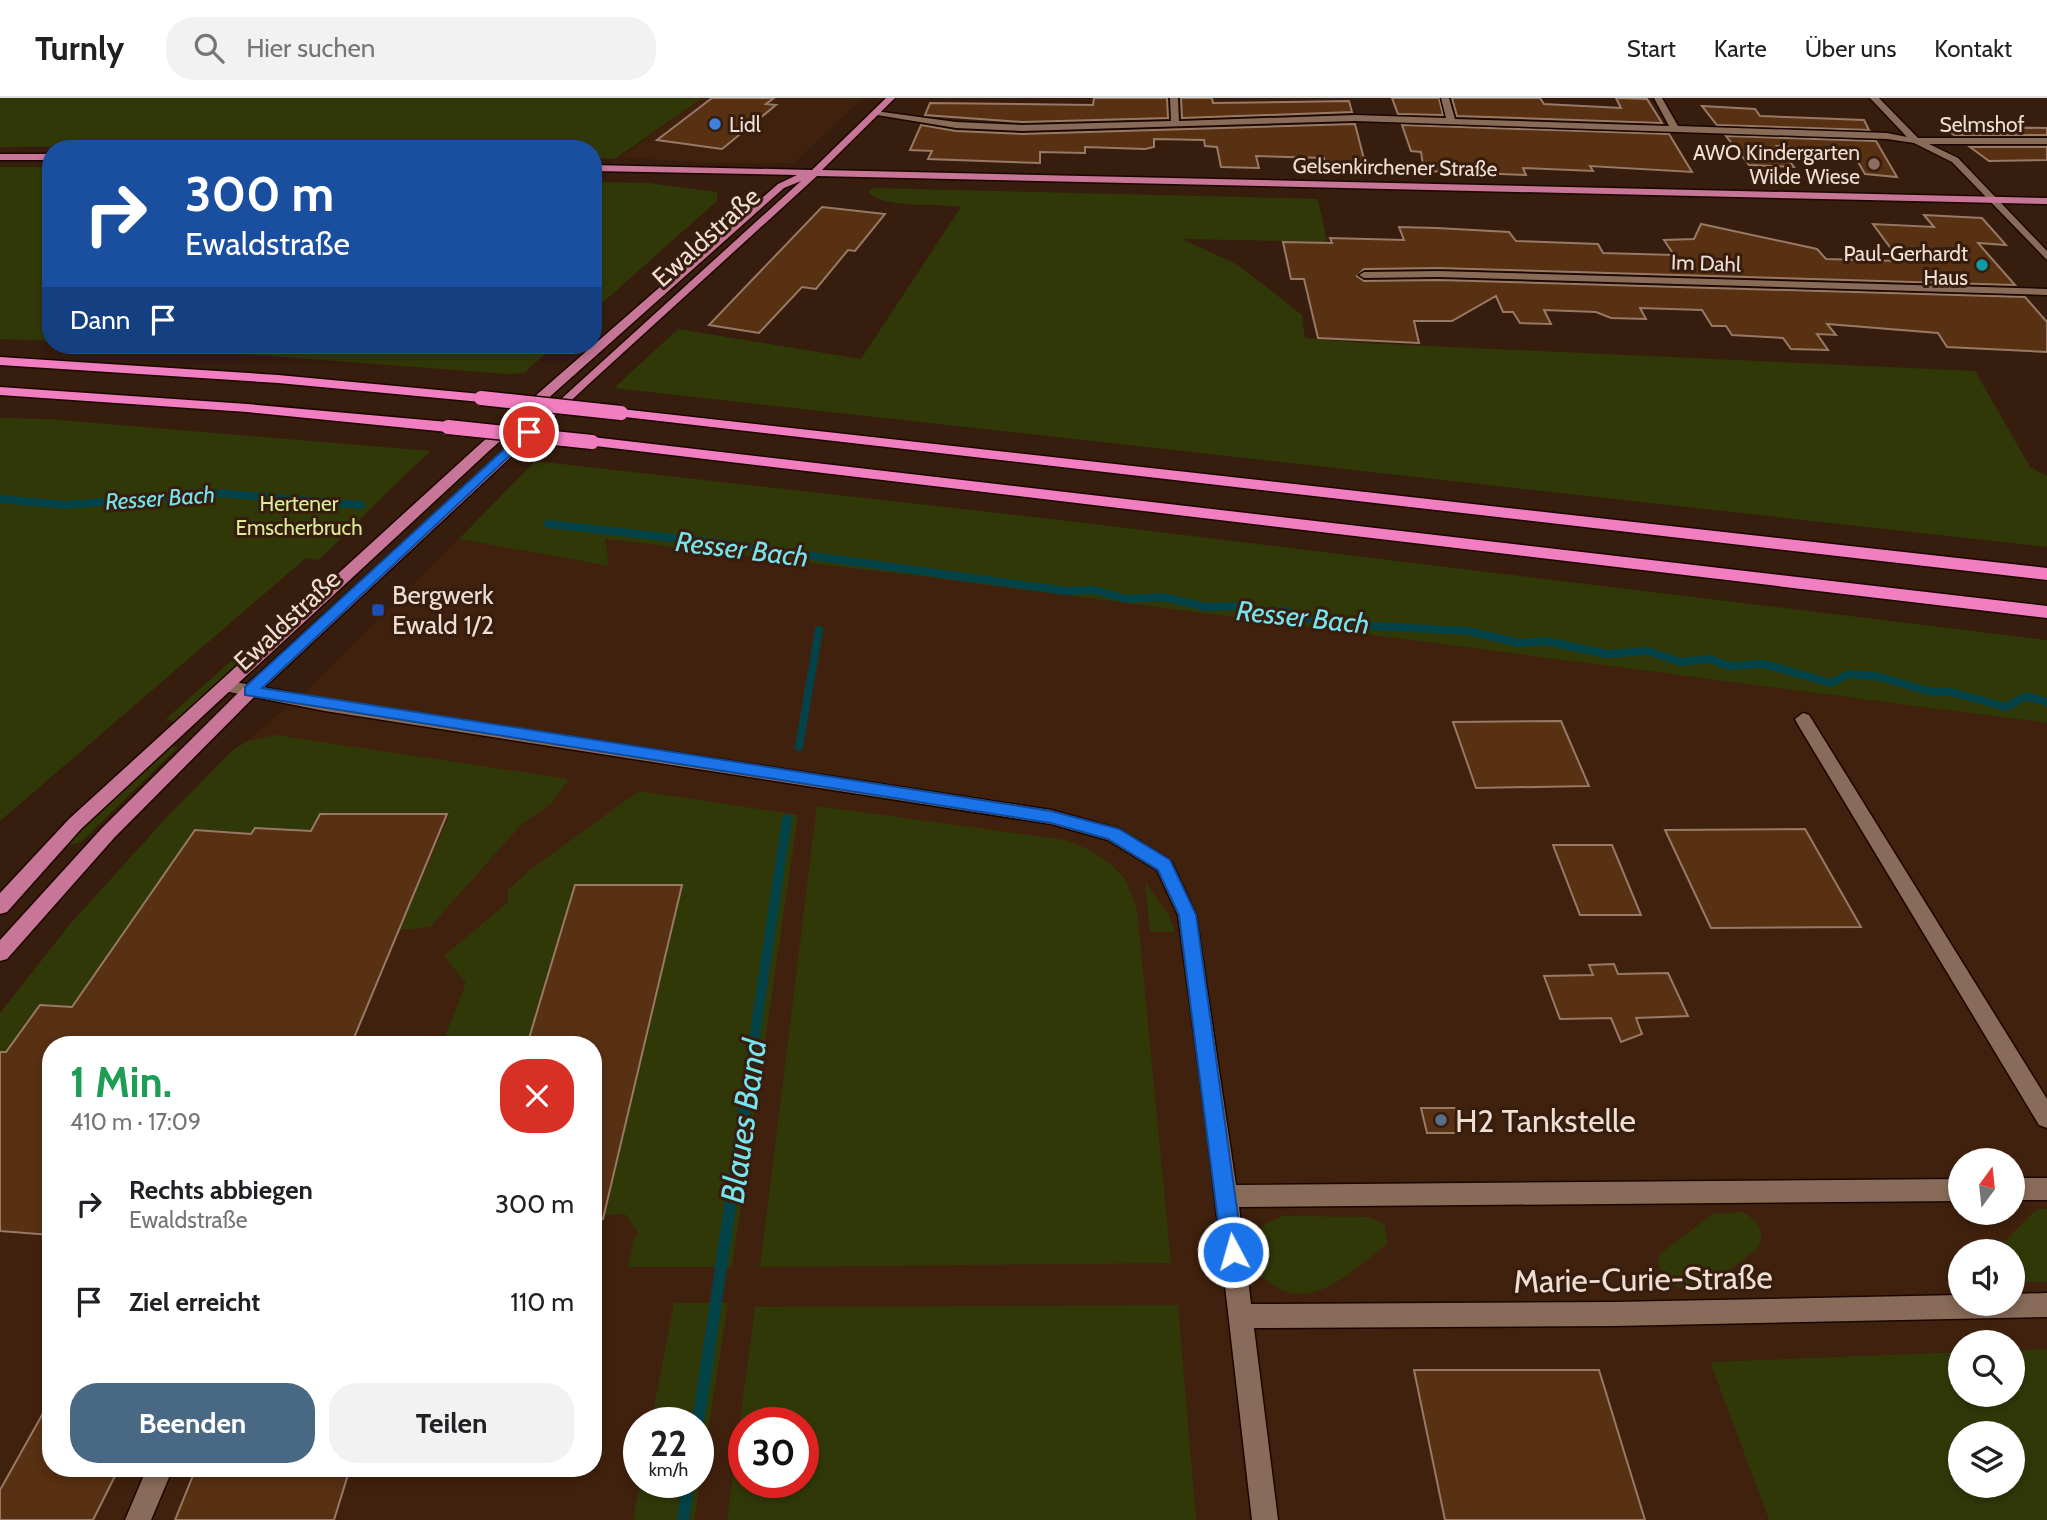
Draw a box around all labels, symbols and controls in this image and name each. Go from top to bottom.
search box [166,17,656,80]
text: Turnly [35,28,124,68]
icon: search [190,29,228,67]
text: Hier suchen [246,32,375,64]
text: Start [1627,34,1676,63]
text: Karte [1714,34,1767,63]
text: Über uns [1805,34,1896,63]
text: Kontakt [1934,34,2012,63]
place label: Lidl [729,112,761,137]
street label: Selmshof [1940,112,2024,137]
marker: Lidl [707,116,723,132]
place label: AWO Kindergarten Wilde Wiese [1693,140,1860,189]
street label: Gelsenkirchener Straße [1292,153,1498,181]
marker: AWO Kindergarten Wilde Wiese [1866,156,1882,172]
text: 300 m [185,164,334,223]
icon: right [70,168,161,259]
street label: Ewaldstraße [646,180,766,294]
text: Ewaldstraße [185,224,350,263]
place label: Paul-Gerhardt Haus [1843,241,1968,290]
street label: Im Dahl [1671,249,1741,277]
marker: Paul-Gerhardt Haus [1974,257,1990,273]
icon: arrive [144,301,182,339]
text: Dann [70,304,130,336]
pin [499,402,559,462]
icon: arrive [510,413,548,451]
water label: Resser Bach [104,480,216,516]
park label: Hertener Emscherbruch [235,491,363,540]
water label: Resser Bach [674,524,810,574]
street label: Ewaldstraße [227,563,347,677]
place label: Bergwerk Ewald 1/2 [392,579,494,641]
water label: Resser Bach [1235,593,1371,641]
marker: Bergwerk Ewald 1/2 [370,602,386,618]
water label: Blaues Band [712,1035,774,1206]
text: 1 Min. [70,1056,172,1108]
button: close [500,1059,574,1133]
place label: H2 Tankstelle [1455,1101,1636,1140]
text: 410 m · 17:09 [70,1108,201,1136]
marker: H2 Tankstelle [1433,1112,1449,1128]
north arrow [1948,1148,2025,1225]
map controls [1948,1148,2025,1498]
text: Rechts abbiegen [129,1174,313,1206]
icon: right [70,1185,108,1223]
text: 300 m [495,1188,574,1220]
text: Ewaldstraße [129,1206,248,1234]
position arrow [1196,1215,1270,1289]
button: sound [1948,1239,2025,1316]
street label: Marie-Curie-Straße [1513,1257,1773,1301]
icon: arrive [70,1283,108,1321]
text: Ziel erreicht [129,1286,260,1318]
text: 110 m [510,1286,574,1318]
button: search [1948,1330,2025,1407]
button: Beenden [70,1383,315,1463]
button: Teilen [329,1383,574,1463]
speed limit sign: 30 [728,1407,819,1498]
button: layers [1948,1421,2025,1498]
text: 22 [650,1422,687,1465]
text: km/h [649,1459,688,1481]

